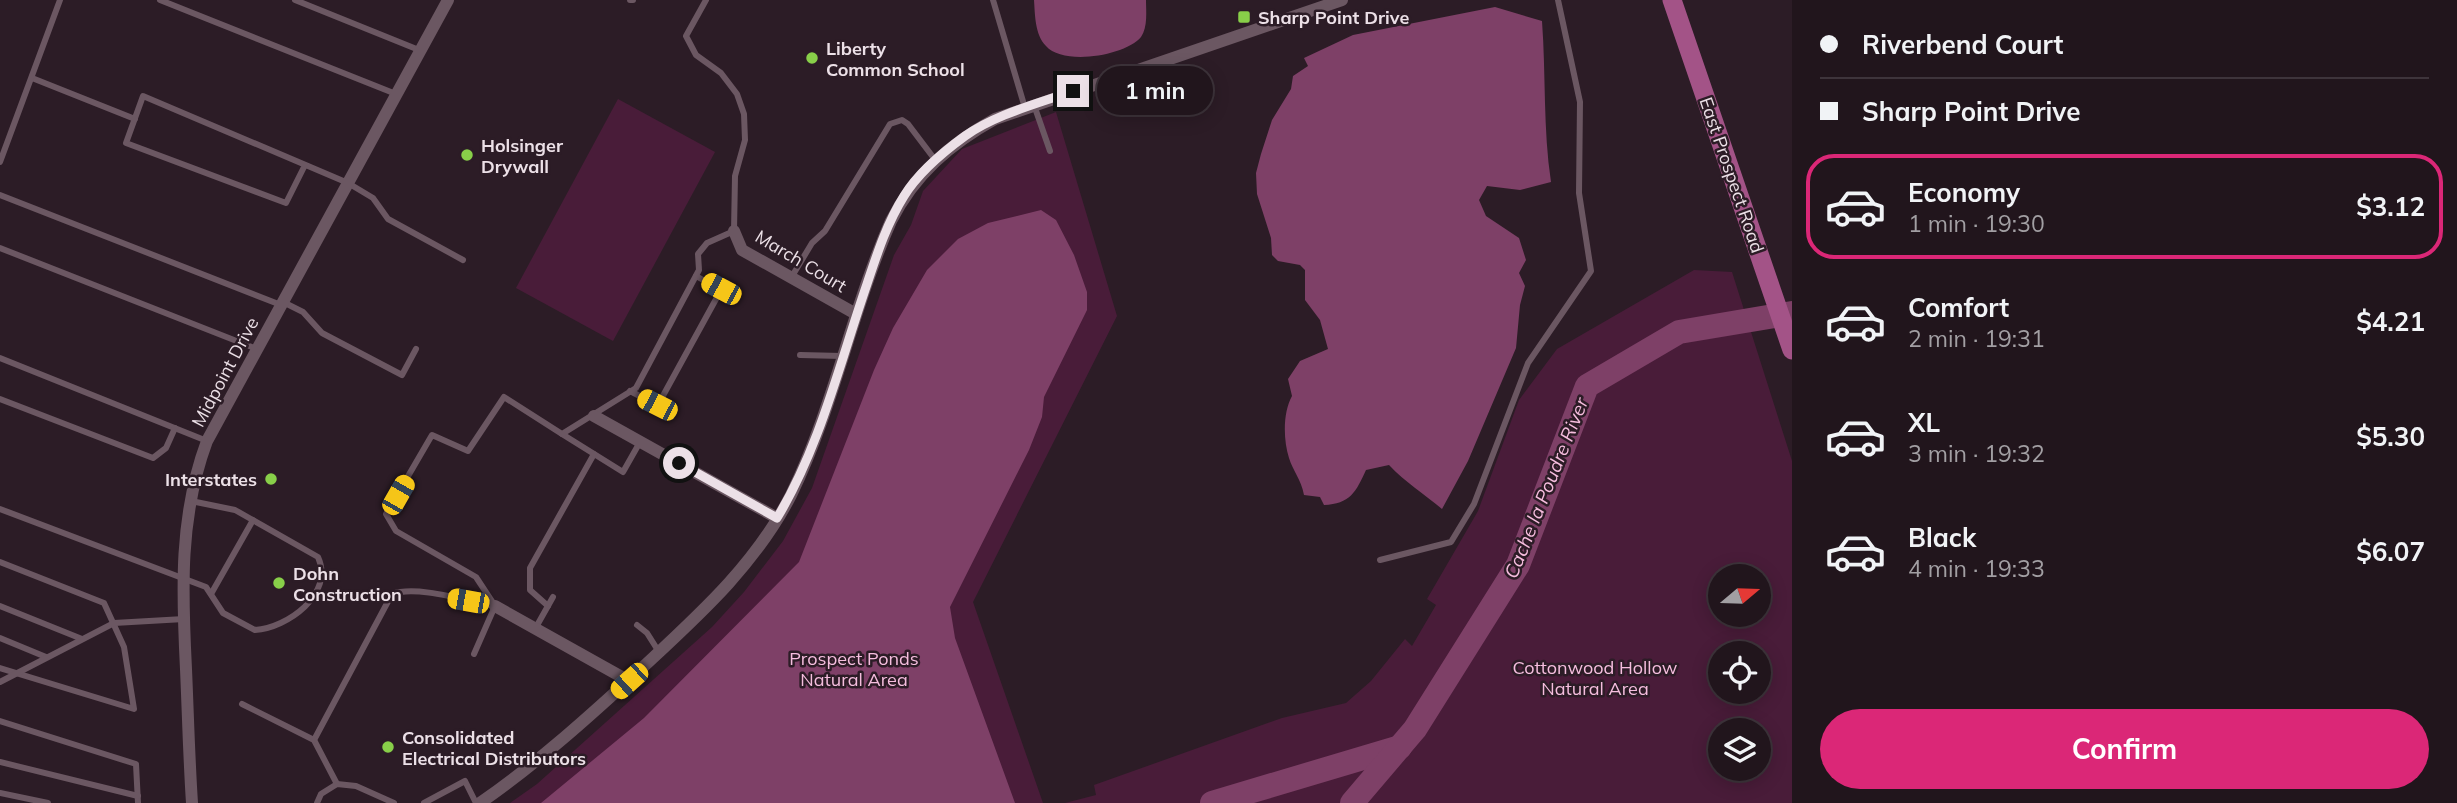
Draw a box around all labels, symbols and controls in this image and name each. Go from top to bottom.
place label: Sharp Point Drive [1258,6,1409,29]
marker: Sharp Point Drive [1236,9,1252,25]
text: Riverbend Court [1862,28,2063,61]
place label: Liberty Common School [826,37,965,81]
marker: Liberty Common School [804,50,820,66]
callout: 1 min [1098,66,1213,116]
route end [1057,75,1089,107]
text: 1 min [1125,76,1185,105]
street label: East Prospect Road [1695,94,1769,256]
text: Sharp Point Drive [1862,95,2080,128]
place label: Holsinger Drywall [481,134,564,178]
marker: Holsinger Drywall [459,147,475,163]
icon: car [1824,175,1887,238]
text: Economy [1908,176,2020,209]
text: $3.12 [2356,190,2425,223]
text: 1 min · 19:30 [1908,209,2045,238]
street label: March Court [751,225,851,297]
car [698,270,745,308]
icon: car [1824,290,1887,353]
text: Comfort [1908,291,2009,324]
text: $4.21 [2356,305,2425,338]
street label: Midpoint Drive [186,313,264,431]
text: 2 min · 19:31 [1908,324,2045,353]
car [634,386,681,424]
water label: Cache la Poudre River [1499,393,1594,582]
icon: car [1824,405,1887,468]
text: XL [1908,406,1940,439]
text: $5.30 [2356,420,2425,453]
text: 3 min · 19:32 [1908,439,2045,468]
route start [663,447,695,479]
place label: Interstates [165,468,257,491]
marker: Interstates [263,471,279,487]
car [379,472,418,518]
icon: car [1824,520,1887,583]
text: Black [1908,521,1976,554]
text: $6.07 [2356,535,2425,568]
text: 4 min · 19:33 [1908,554,2045,583]
place label: Dohn Construction [293,562,402,606]
north arrow [1708,564,1771,626]
map controls [1708,564,1771,781]
marker: Dohn Construction [271,575,287,591]
car [446,587,491,615]
button: locate [1708,641,1771,704]
park label: Prospect Ponds Natural Area [789,647,919,691]
park label: Cottonwood Hollow Natural Area [1513,656,1678,700]
car [607,659,652,703]
button: Confirm [1820,709,2429,789]
button: layers [1708,718,1771,781]
place label: Consolidated Electrical Distributors [402,726,586,770]
marker: Consolidated Electrical Distributors [380,739,396,755]

